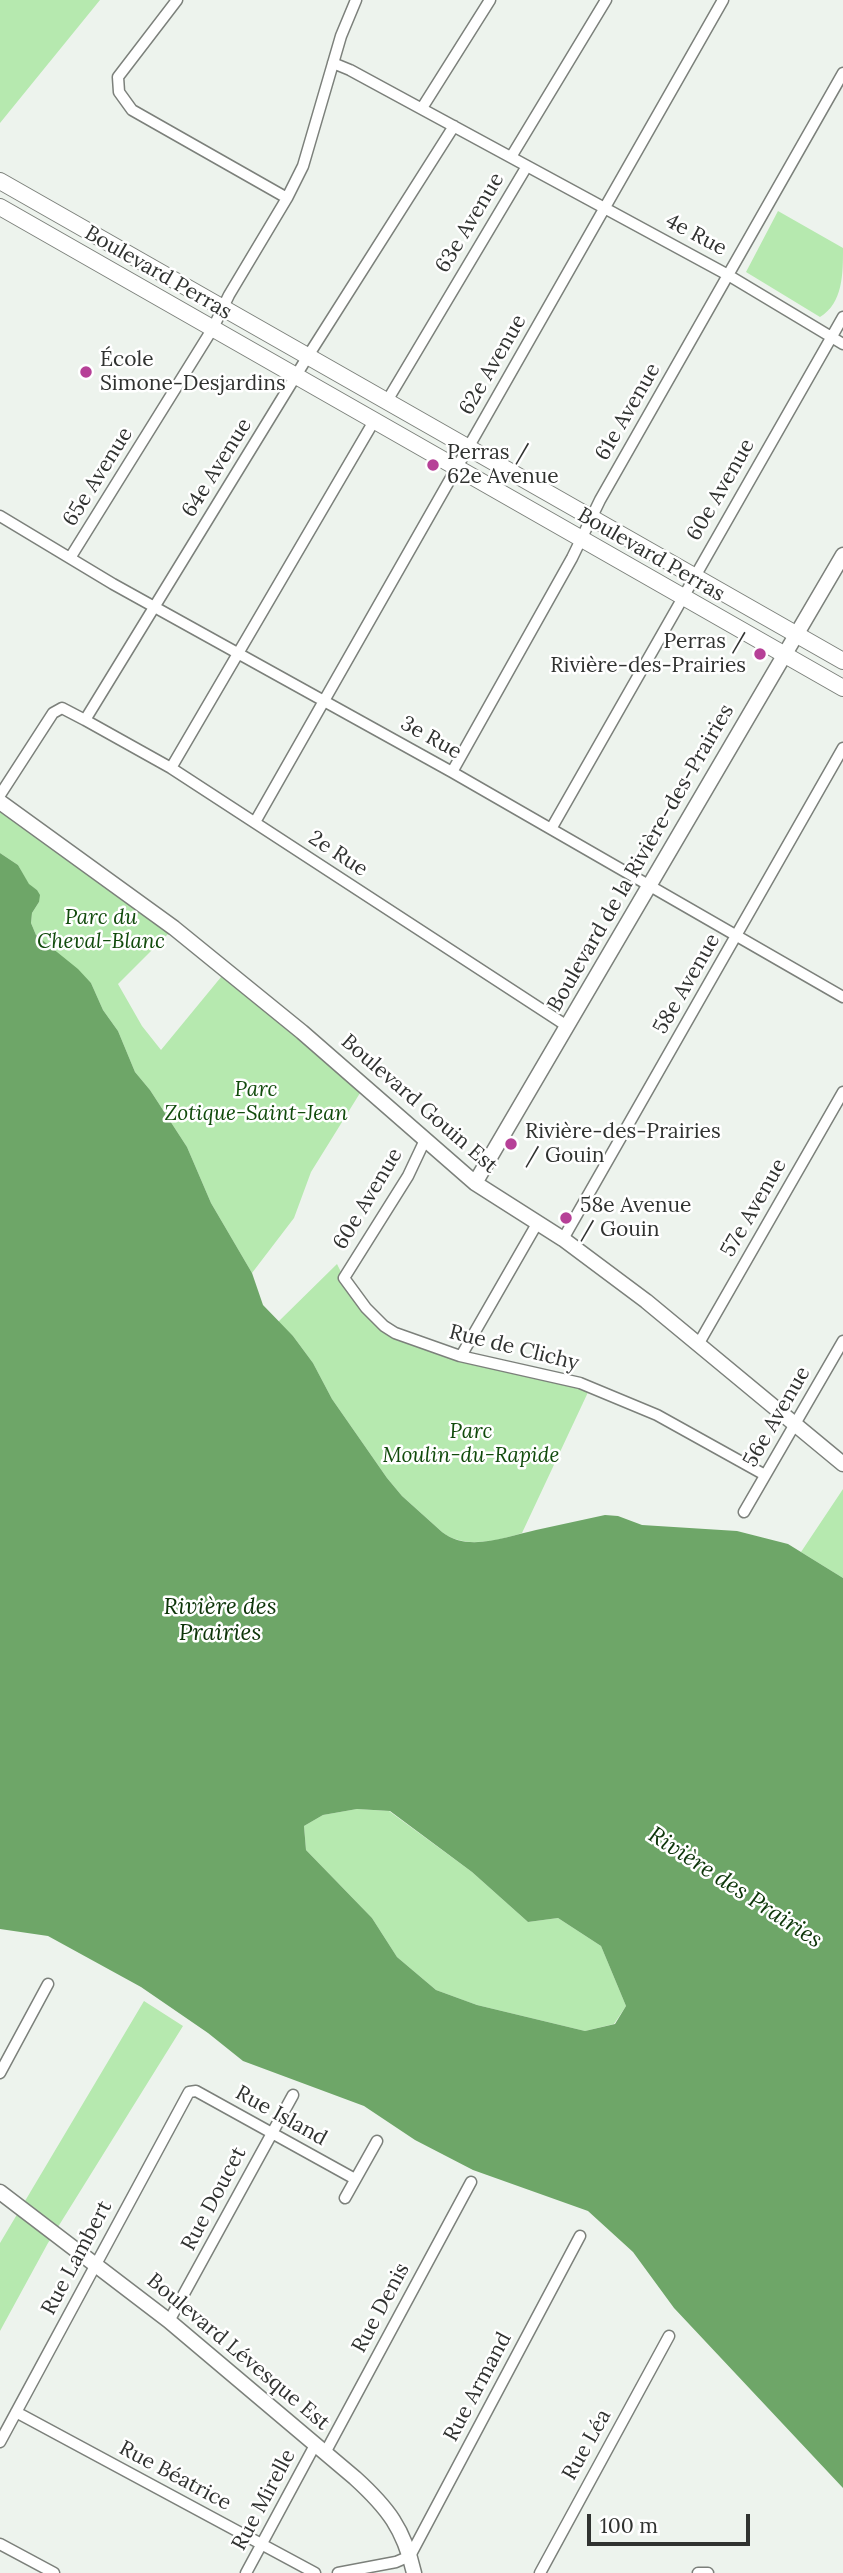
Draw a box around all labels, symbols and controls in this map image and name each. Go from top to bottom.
street label: 63e Avenue [430,169,510,277]
street label: 4e Rue [661,209,731,261]
street label: Boulevard Perras [80,221,236,325]
street label: 62e Avenue [454,310,532,420]
place label: École Simone-Desjardins [100,347,286,397]
street label: 61e Avenue [590,359,666,465]
marker: École Simone-Desjardins [78,364,94,380]
street label: 64e Avenue [177,414,257,522]
street label: 65e Avenue [58,423,138,531]
street label: 60e Avenue [682,435,760,545]
place label: Perras / 62e Avenue [447,440,559,490]
marker: Perras / 62e Avenue [425,457,441,473]
street label: Boulevard Perras [573,503,729,607]
place label: Perras / Rivière-des-Prairies [550,629,746,679]
marker: Perras / Rivière-des-Prairies [752,646,768,662]
street label: Boulevard de la Rivière-des-Prairies [543,700,739,1016]
street label: 3e Rue [396,711,466,765]
street label: 2e Rue [304,826,372,882]
park label: Parc du Cheval-Blanc [37,905,165,955]
street label: 58e Avenue [648,929,726,1039]
street label: Boulevard Gouin Est [336,1029,502,1179]
park label: Parc Zotique-Saint-Jean [164,1077,348,1127]
place label: Rivière-des-Prairies / Gouin [525,1119,721,1169]
marker: Rivière-des-Prairies / Gouin [503,1136,519,1152]
street label: 60e Avenue [328,1144,408,1254]
street label: 57e Avenue [716,1154,792,1262]
place label: 58e Avenue / Gouin [580,1193,691,1243]
marker: 58e Avenue / Gouin [558,1210,574,1226]
street label: Rue de Clichy [446,1320,582,1376]
street label: 56e Avenue [738,1362,816,1472]
park label: Parc Moulin-du-Rapide [382,1419,560,1469]
water label: Rivière des Prairies [163,1593,277,1647]
water label: Rivière des Prairies [643,1821,827,1955]
street label: Rue Island [231,2080,331,2152]
street label: Rue Doucet [176,2143,252,2255]
street label: Rue Lambert [36,2197,118,2319]
street label: Rue Denis [347,2259,415,2357]
street label: Boulevard Lévesque Est [142,2268,334,2436]
street label: Rue Armand [439,2328,517,2446]
street label: Rue Léa [557,2405,617,2485]
street label: Rue Béatrice [115,2436,235,2516]
street label: Rue Mirelle [227,2445,301,2555]
scale bar [591,2500,754,2544]
text: 100 m [600,2512,658,2539]

